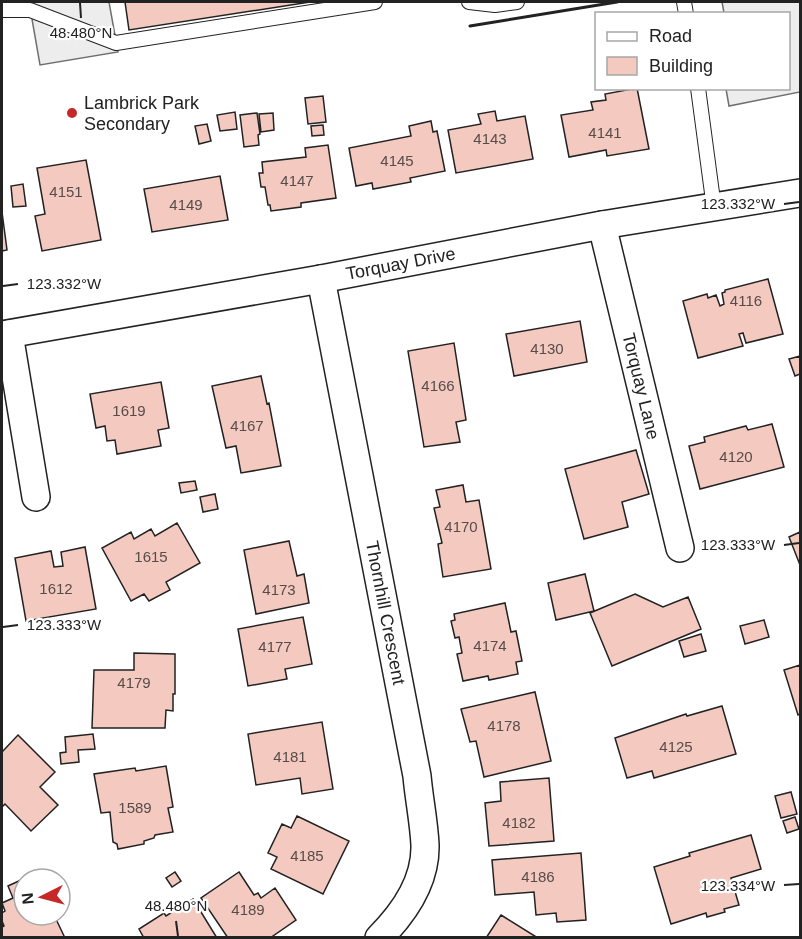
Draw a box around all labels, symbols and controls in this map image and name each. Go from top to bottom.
legend [595,12,790,90]
text: 48.480°N [50,24,112,41]
text: Road [649,26,692,46]
text: Building [649,56,713,76]
place label: Lambrick Park Secondary [84,93,200,134]
marker: Lambrick Park Secondary [65,106,79,120]
house number: 4141 [588,124,622,141]
house number: 4143 [473,130,507,147]
house number: 4145 [380,152,414,169]
house number: 4147 [280,172,314,189]
house number: 4151 [49,183,83,200]
text: 123.332°W [701,195,776,212]
house number: 4149 [169,196,203,213]
street label: Torquay Drive [344,243,457,284]
text: 123.332°W [27,275,102,292]
house number: 4116 [730,292,762,309]
street label: Torquay Lane [618,331,663,442]
house number: 4130 [530,340,564,357]
house number: 4166 [421,377,455,394]
house number: 1619 [112,402,146,419]
house number: 4167 [230,417,264,434]
house number: 4120 [719,448,753,465]
house number: 4170 [444,518,478,535]
text: 123.333°W [701,536,776,553]
street label: Thornhill Crescent [362,539,409,686]
house number: 1615 [134,548,168,565]
house number: 1612 [39,580,73,597]
house number: 4173 [262,581,296,598]
text: 123.333°W [27,616,102,633]
house number: 4174 [473,637,507,654]
house number: 4177 [258,638,292,655]
house number: 4179 [117,674,151,691]
house number: 4178 [487,717,521,734]
house number: 4125 [659,738,693,755]
house number: 4181 [273,748,307,765]
house number: 1589 [118,799,152,816]
house number: 4182 [502,814,536,831]
house number: 4185 [290,847,324,864]
north arrow [12,867,72,927]
house number: 4186 [521,868,555,885]
text: 123.334°W [701,877,776,894]
text: N [19,892,37,905]
text: 48.480°N [145,897,207,914]
house number: 4189 [231,901,265,918]

